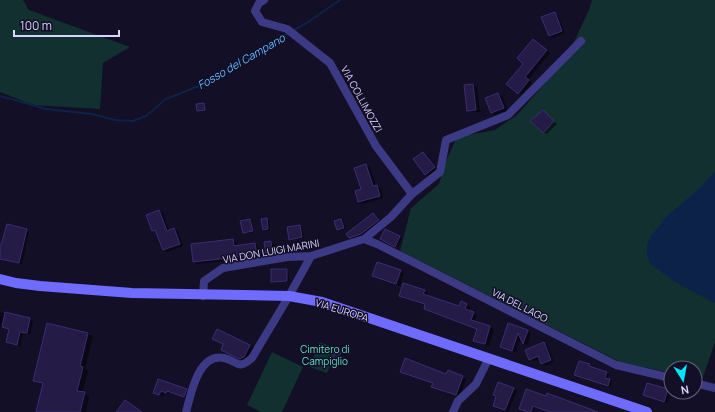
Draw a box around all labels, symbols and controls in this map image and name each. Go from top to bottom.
scale bar [14,12,119,38]
text: 100 m [20,17,52,34]
water label: Fosso del Campano [194,29,289,92]
street label: VIA COLLIMOZZI [338,63,386,135]
street label: VIA DON LUIGI MARINI [222,236,320,266]
street label: VIA DEL LAGO [490,285,550,325]
street label: VIA EUROPA [314,295,371,325]
park label: Cimitero di Campiglio [300,342,350,368]
north arrow [663,360,703,400]
text: N [680,382,690,398]

